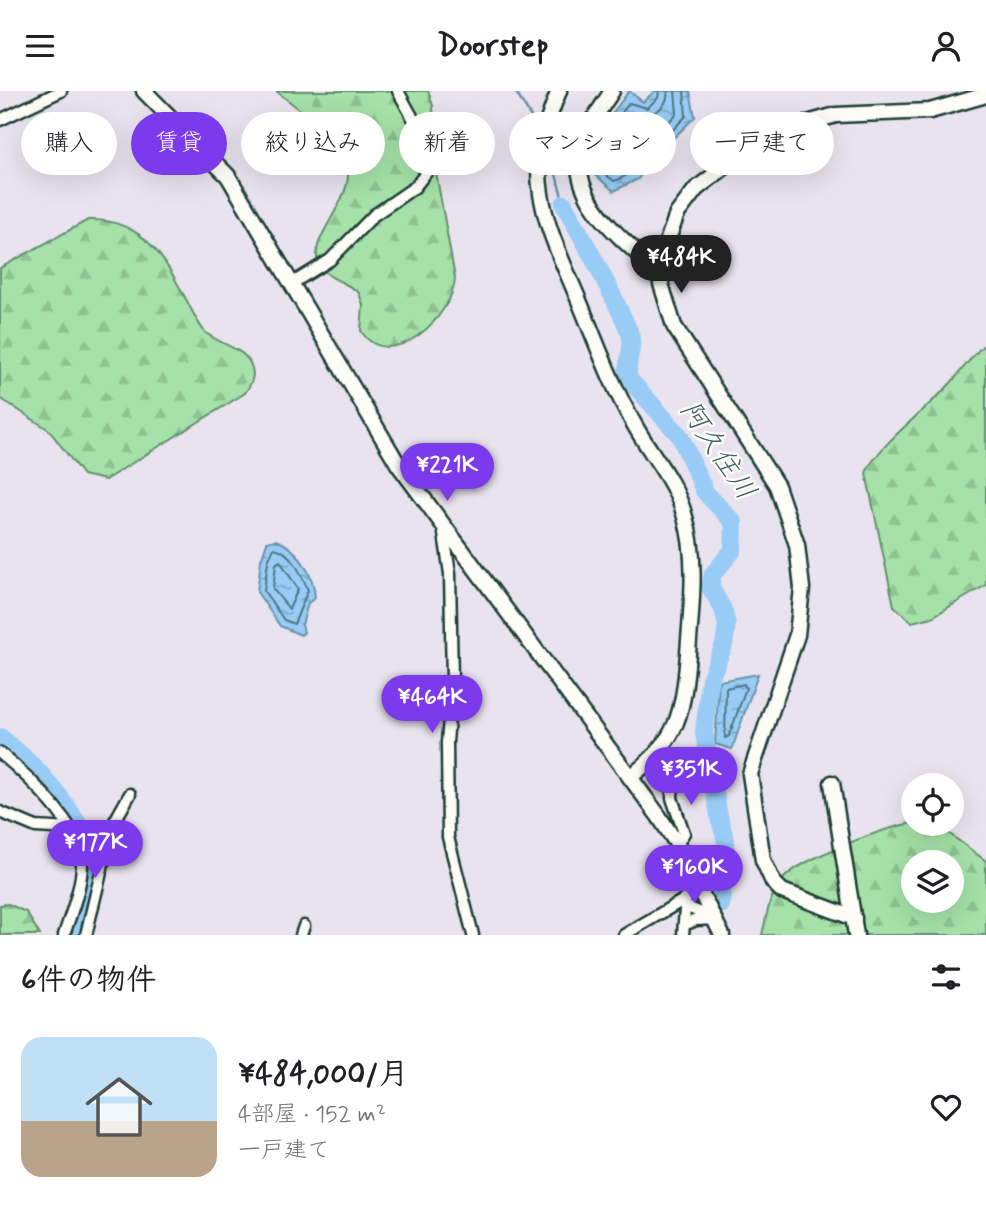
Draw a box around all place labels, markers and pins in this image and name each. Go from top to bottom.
pin: ¥484K [632,235,730,295]
pin: ¥221K [398,443,496,503]
pin: ¥464K [383,675,481,735]
pin: ¥351K [642,747,740,807]
pin: ¥177K [46,821,144,880]
pin: ¥160K [645,845,743,905]

